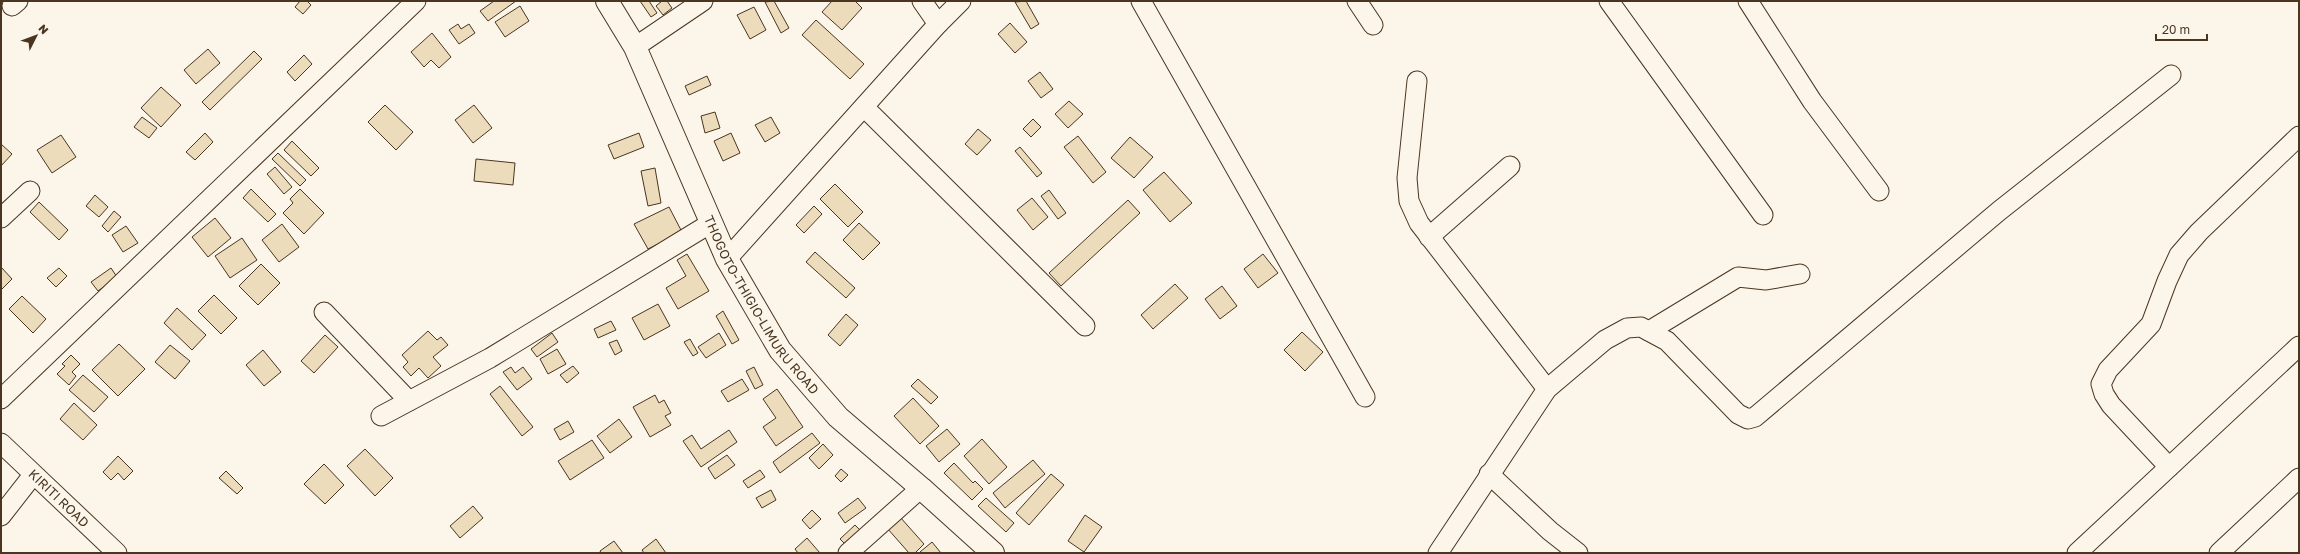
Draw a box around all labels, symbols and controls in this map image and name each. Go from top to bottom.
north arrow [16,16,56,56]
scale bar [2156,16,2207,42]
text: N [36,22,51,36]
text: 20 m [2162,22,2190,37]
street label: THOGOTO-THIGIO-LIMURU ROAD [701,213,822,397]
street label: KIRITI ROAD [25,466,93,531]

